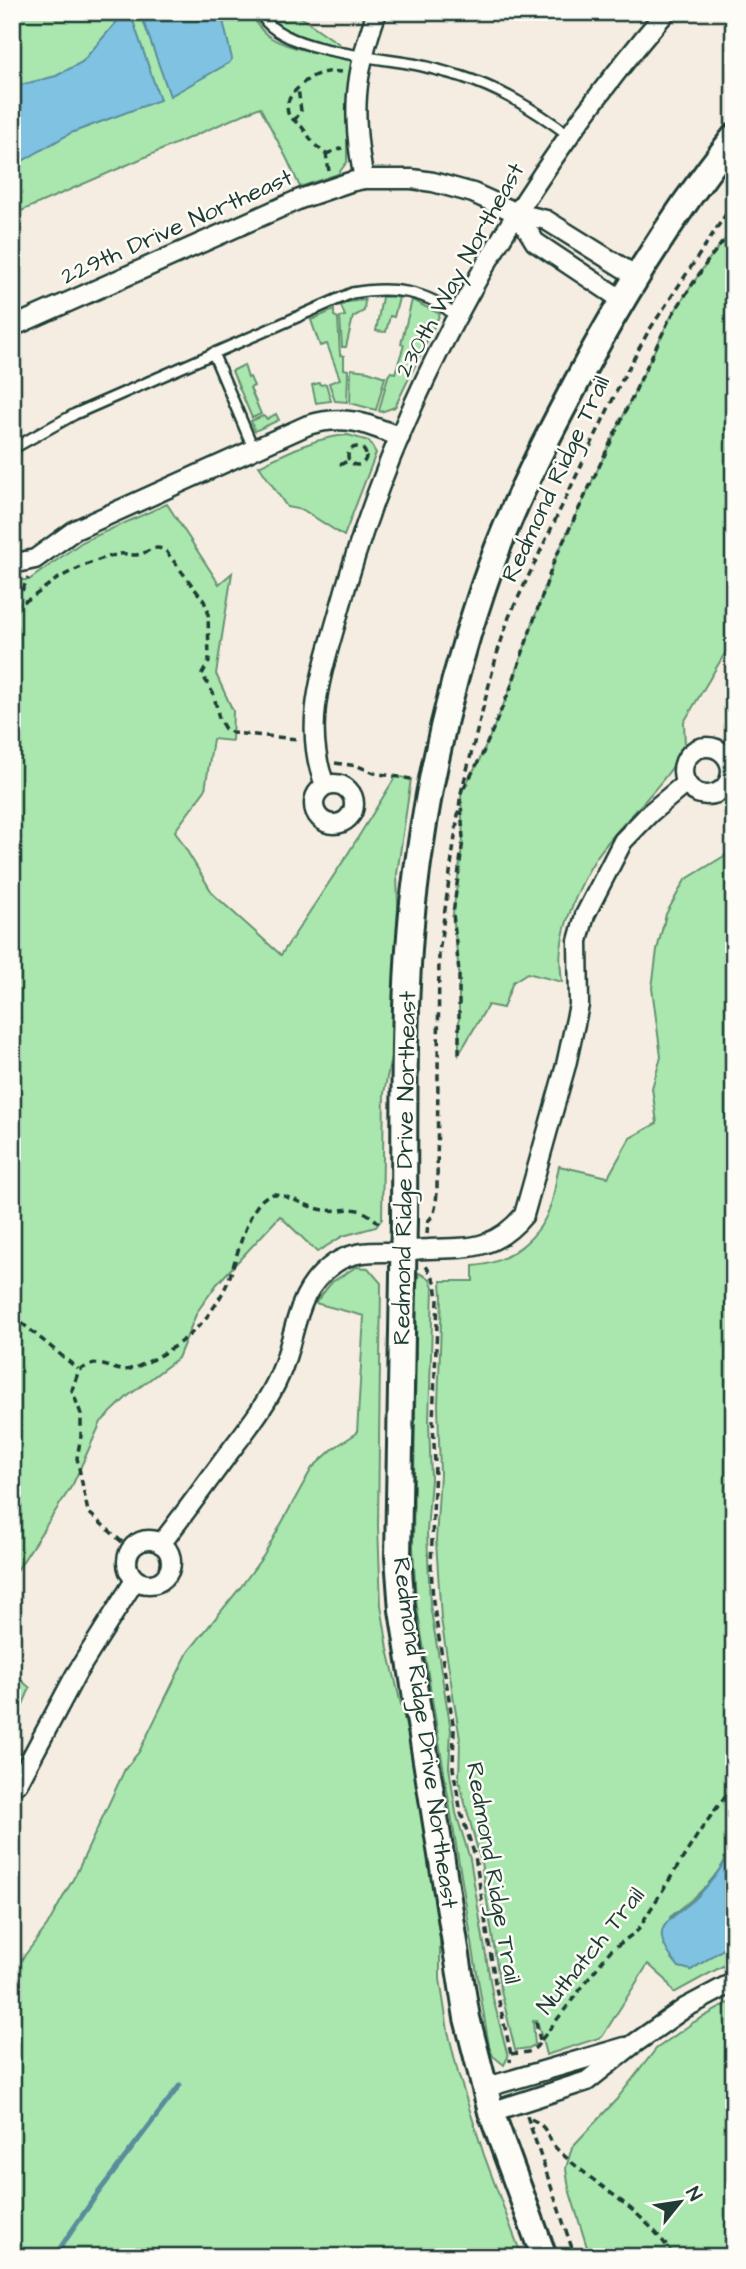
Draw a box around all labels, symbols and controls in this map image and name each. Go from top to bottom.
street label: 230th Way Northeast [387,156,534,384]
street label: 229th Drive Northeast [56,160,298,293]
street label: Redmond Ridge Trail [493,370,620,588]
street label: Redmond Ridge Drive Northeast [385,990,426,1345]
street label: Redmond Ridge Drive Northeast [383,1555,467,1911]
street label: Redmond Ridge Trail [456,1760,529,1987]
street label: Nuthatch Trail [529,1880,653,2022]
north arrow [644,2168,714,2238]
text: N [679,2182,708,2206]

